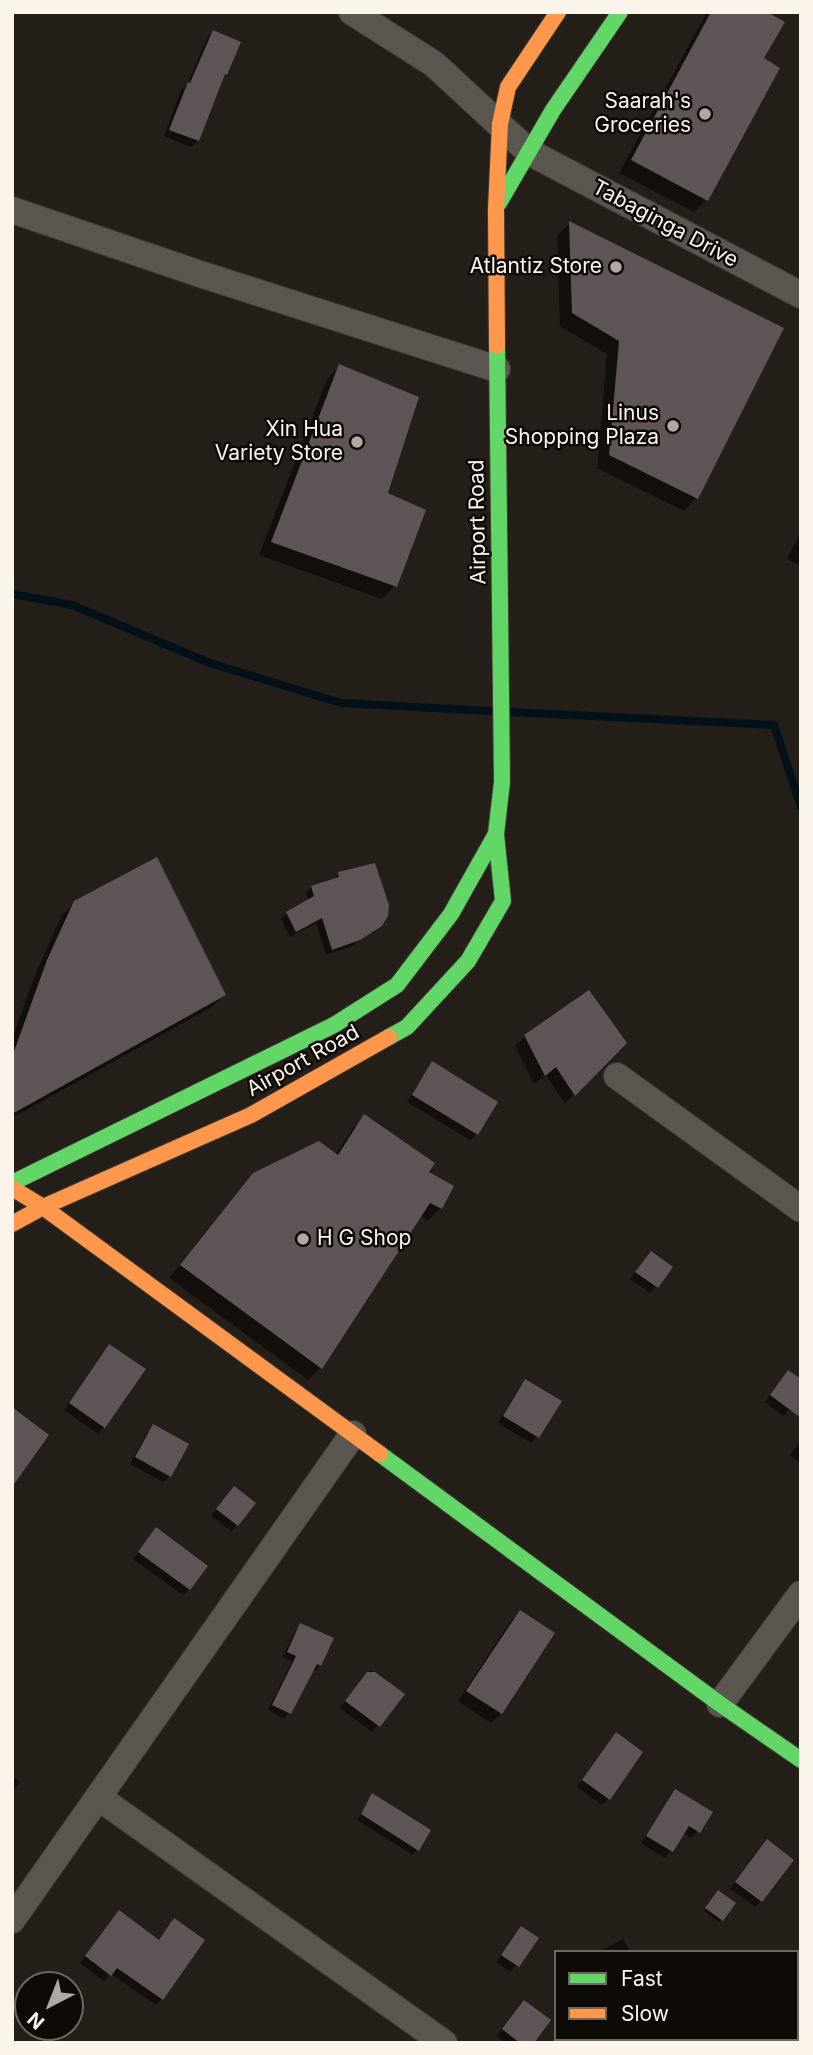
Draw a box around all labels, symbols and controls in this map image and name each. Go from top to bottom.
place label: Saarah's Groceries [594,89,691,139]
marker: Saarah's Groceries [697,106,713,122]
street label: Tabaginga Drive [588,175,742,273]
place label: Atlantiz Store [470,254,602,280]
marker: Atlantiz Store [608,259,624,275]
place label: Linus Shopping Plaza [505,401,659,451]
place label: Xin Hua Variety Store [215,417,343,467]
marker: Linus Shopping Plaza [665,418,681,434]
marker: Xin Hua Variety Store [349,434,365,450]
street label: Airport Road [464,459,492,585]
street label: Airport Road [242,1020,364,1102]
place label: H G Shop [317,1226,411,1252]
marker: H G Shop [295,1231,311,1247]
legend [554,1950,799,2041]
text: Fast [621,1966,663,1991]
north arrow [14,1971,84,2041]
text: Slow [621,2001,669,2026]
text: N [23,2007,49,2034]

